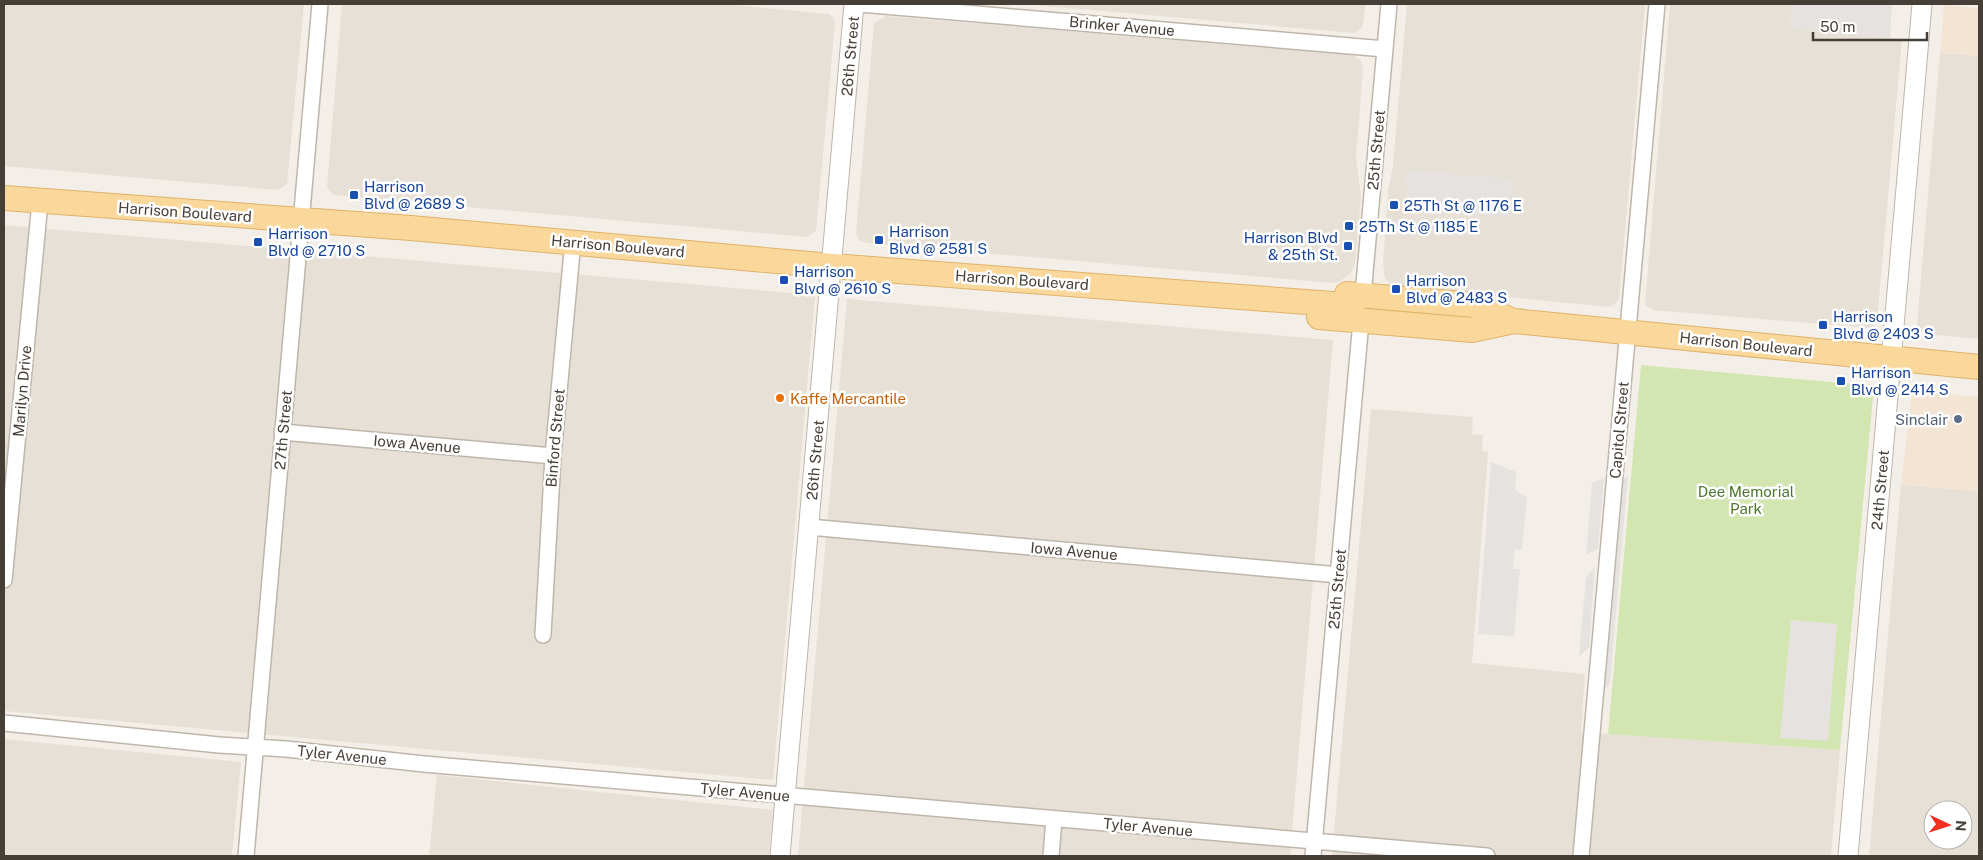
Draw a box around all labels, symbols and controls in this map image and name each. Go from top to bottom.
scale bar [1813,10,1927,42]
street label: Brinker Avenue [1068,13,1176,39]
street label: 26th Street [838,15,862,97]
text: 50 m [1820,18,1855,35]
street label: 25th Street [1364,109,1388,191]
place label: Harrison Blvd @ 2689 S [364,178,465,212]
marker: Harrison Blvd @ 2689 S [348,189,360,201]
place label: 25Th St @ 1176 E [1404,197,1522,214]
street label: Harrison Boulevard [118,199,252,225]
marker: 25Th St @ 1176 E [1388,199,1400,211]
place label: 25Th St @ 1185 E [1359,218,1478,235]
marker: 25Th St @ 1185 E [1343,220,1355,232]
place label: Harrison Blvd @ 2581 S [889,223,987,257]
place label: Harrison Blvd @ 2710 S [268,225,365,259]
place label: Harrison Blvd & 25th St. [1244,229,1338,263]
street label: Harrison Boulevard [551,232,685,260]
marker: Harrison Blvd @ 2581 S [873,234,885,246]
marker: Harrison Blvd @ 2710 S [252,236,264,248]
marker: Harrison Blvd & 25th St. [1342,240,1354,252]
place label: Harrison Blvd @ 2610 S [794,263,891,297]
street label: Harrison Boulevard [955,267,1089,293]
place label: Harrison Blvd @ 2483 S [1406,272,1507,306]
marker: Harrison Blvd @ 2610 S [778,274,790,286]
marker: Harrison Blvd @ 2483 S [1390,283,1402,295]
place label: Harrison Blvd @ 2403 S [1833,308,1934,342]
marker: Harrison Blvd @ 2403 S [1817,319,1829,331]
street label: Harrison Boulevard [1679,329,1813,359]
street label: Marilyn Drive [10,345,34,437]
place label: Harrison Blvd @ 2414 S [1851,364,1949,398]
marker: Harrison Blvd @ 2414 S [1835,375,1847,387]
street label: Capitol Street [1606,381,1632,479]
street label: Binford Street [542,388,568,488]
street label: 27th Street [271,389,295,471]
place label: Kaffe Mercantile [790,390,906,407]
marker: Kaffe Mercantile [774,392,786,404]
place label: Sinclair [1895,411,1948,428]
marker: Sinclair [1952,413,1964,425]
street label: 26th Street [803,419,827,501]
street label: Iowa Avenue [373,432,461,456]
street label: 24th Street [1868,449,1892,531]
park label: Dee Memorial Park [1698,483,1794,517]
street label: Iowa Avenue [1030,539,1118,563]
street label: 25th Street [1325,548,1349,630]
street label: Tyler Avenue [296,742,388,768]
street label: Tyler Avenue [699,780,791,804]
north arrow [1923,800,1973,850]
street label: Tyler Avenue [1102,815,1194,839]
text: N [1953,820,1969,832]

